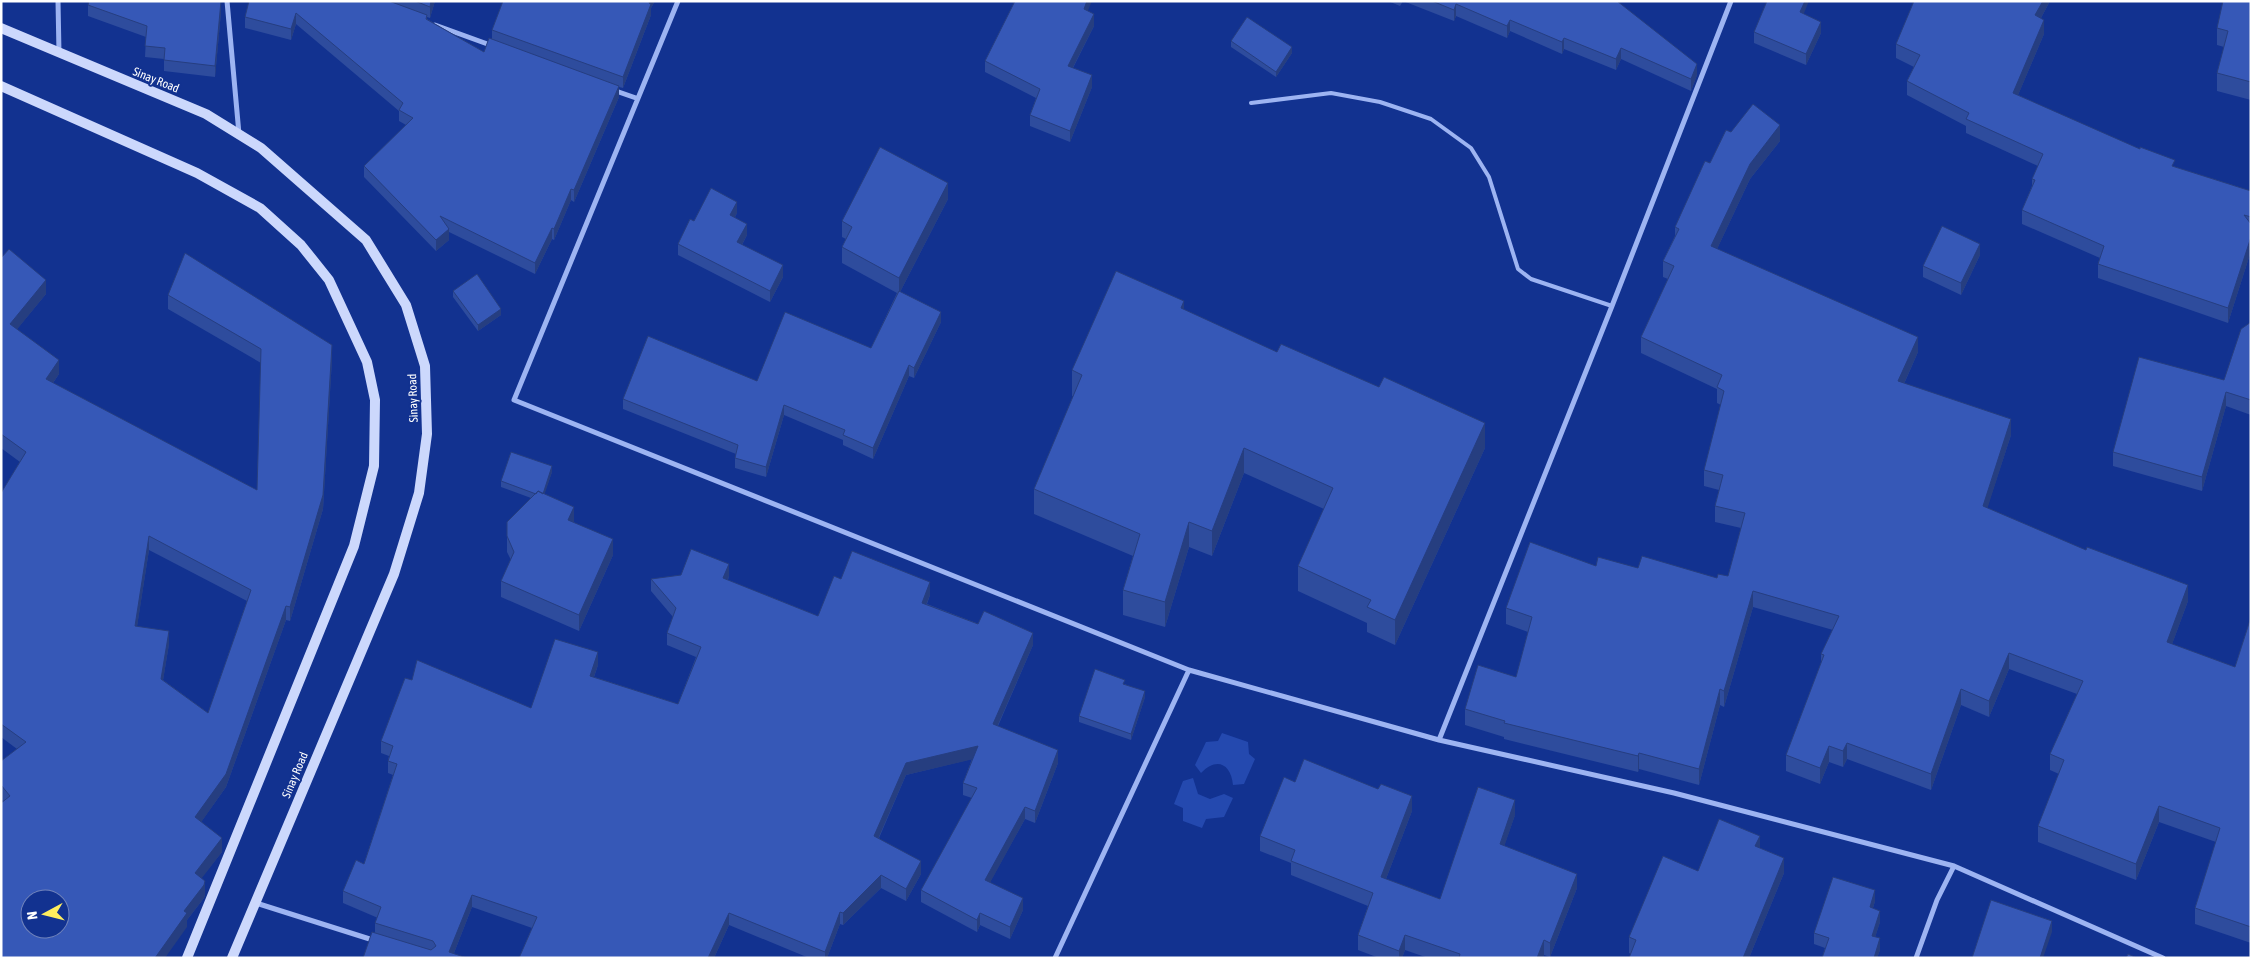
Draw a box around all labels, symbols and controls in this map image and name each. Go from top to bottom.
street label: Sinay Road [131,64,181,96]
street label: Sinay Road [405,373,421,423]
street label: Sinay Road [279,750,311,800]
north arrow [20,889,70,939]
text: N [24,911,41,921]

